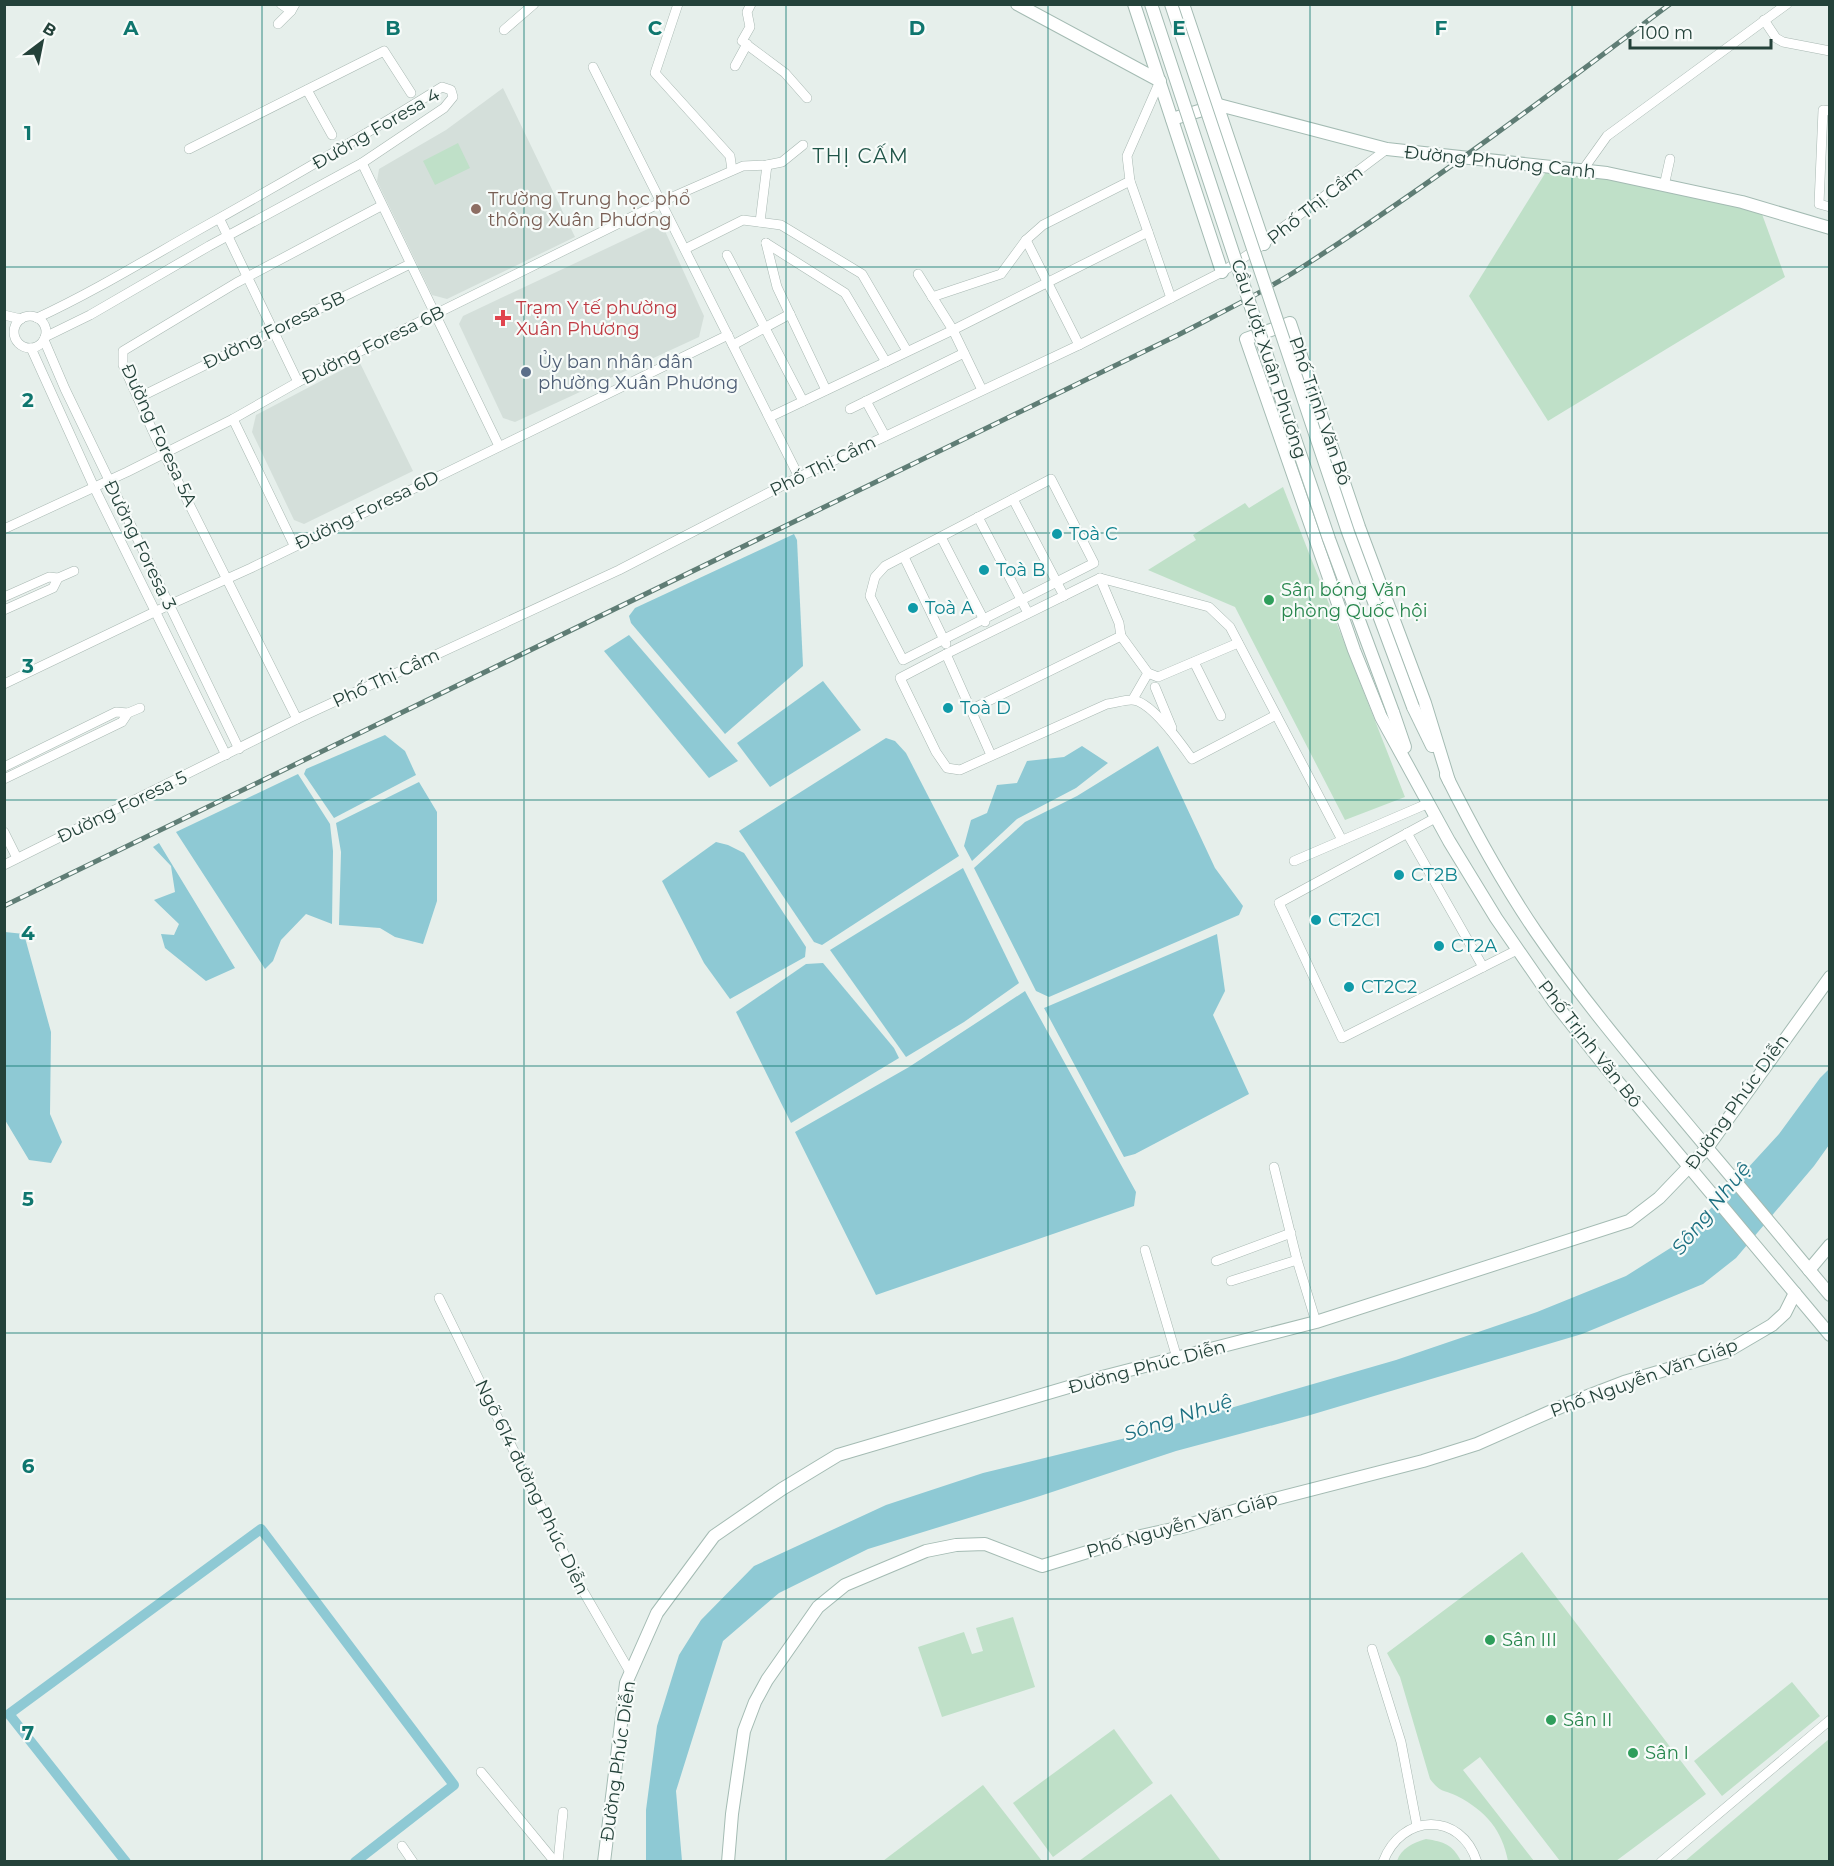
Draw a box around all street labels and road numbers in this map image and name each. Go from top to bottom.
street label: Đường Foresa 4 [308,84,444,174]
street label: Đường Phương Canh [1403,141,1597,183]
street label: Phố Thị Cẩm [1263,161,1367,249]
street label: Cầu vượt Xuân Phương [1226,256,1312,462]
street label: Đường Foresa 5B [199,286,349,374]
street label: Đường Foresa 6B [298,301,448,389]
street label: Phố Trịnh Văn Bô [1284,334,1356,488]
street label: Đường Foresa 5A [116,360,202,510]
street label: Phố Thị Cẩm [766,431,880,501]
street label: Đường Foresa 6D [291,466,443,554]
street label: Đường Foresa 3 [99,476,181,614]
street label: Phố Thị Cẩm [329,644,443,712]
street label: Đường Foresa 5 [53,766,191,848]
street label: Phố Trịnh Văn Bô [1533,976,1647,1112]
street label: Đường Phúc Diễn [1680,1030,1794,1174]
street label: Phố Nguyễn Văn Giáp [1547,1334,1741,1422]
street label: Đường Phúc Diễn [1066,1335,1228,1399]
street label: Ngõ 614 đường Phúc Diễn [470,1376,594,1598]
street label: Phố Nguyễn Văn Giáp [1084,1487,1280,1563]
street label: Đường Phúc Diễn [596,1679,640,1843]

